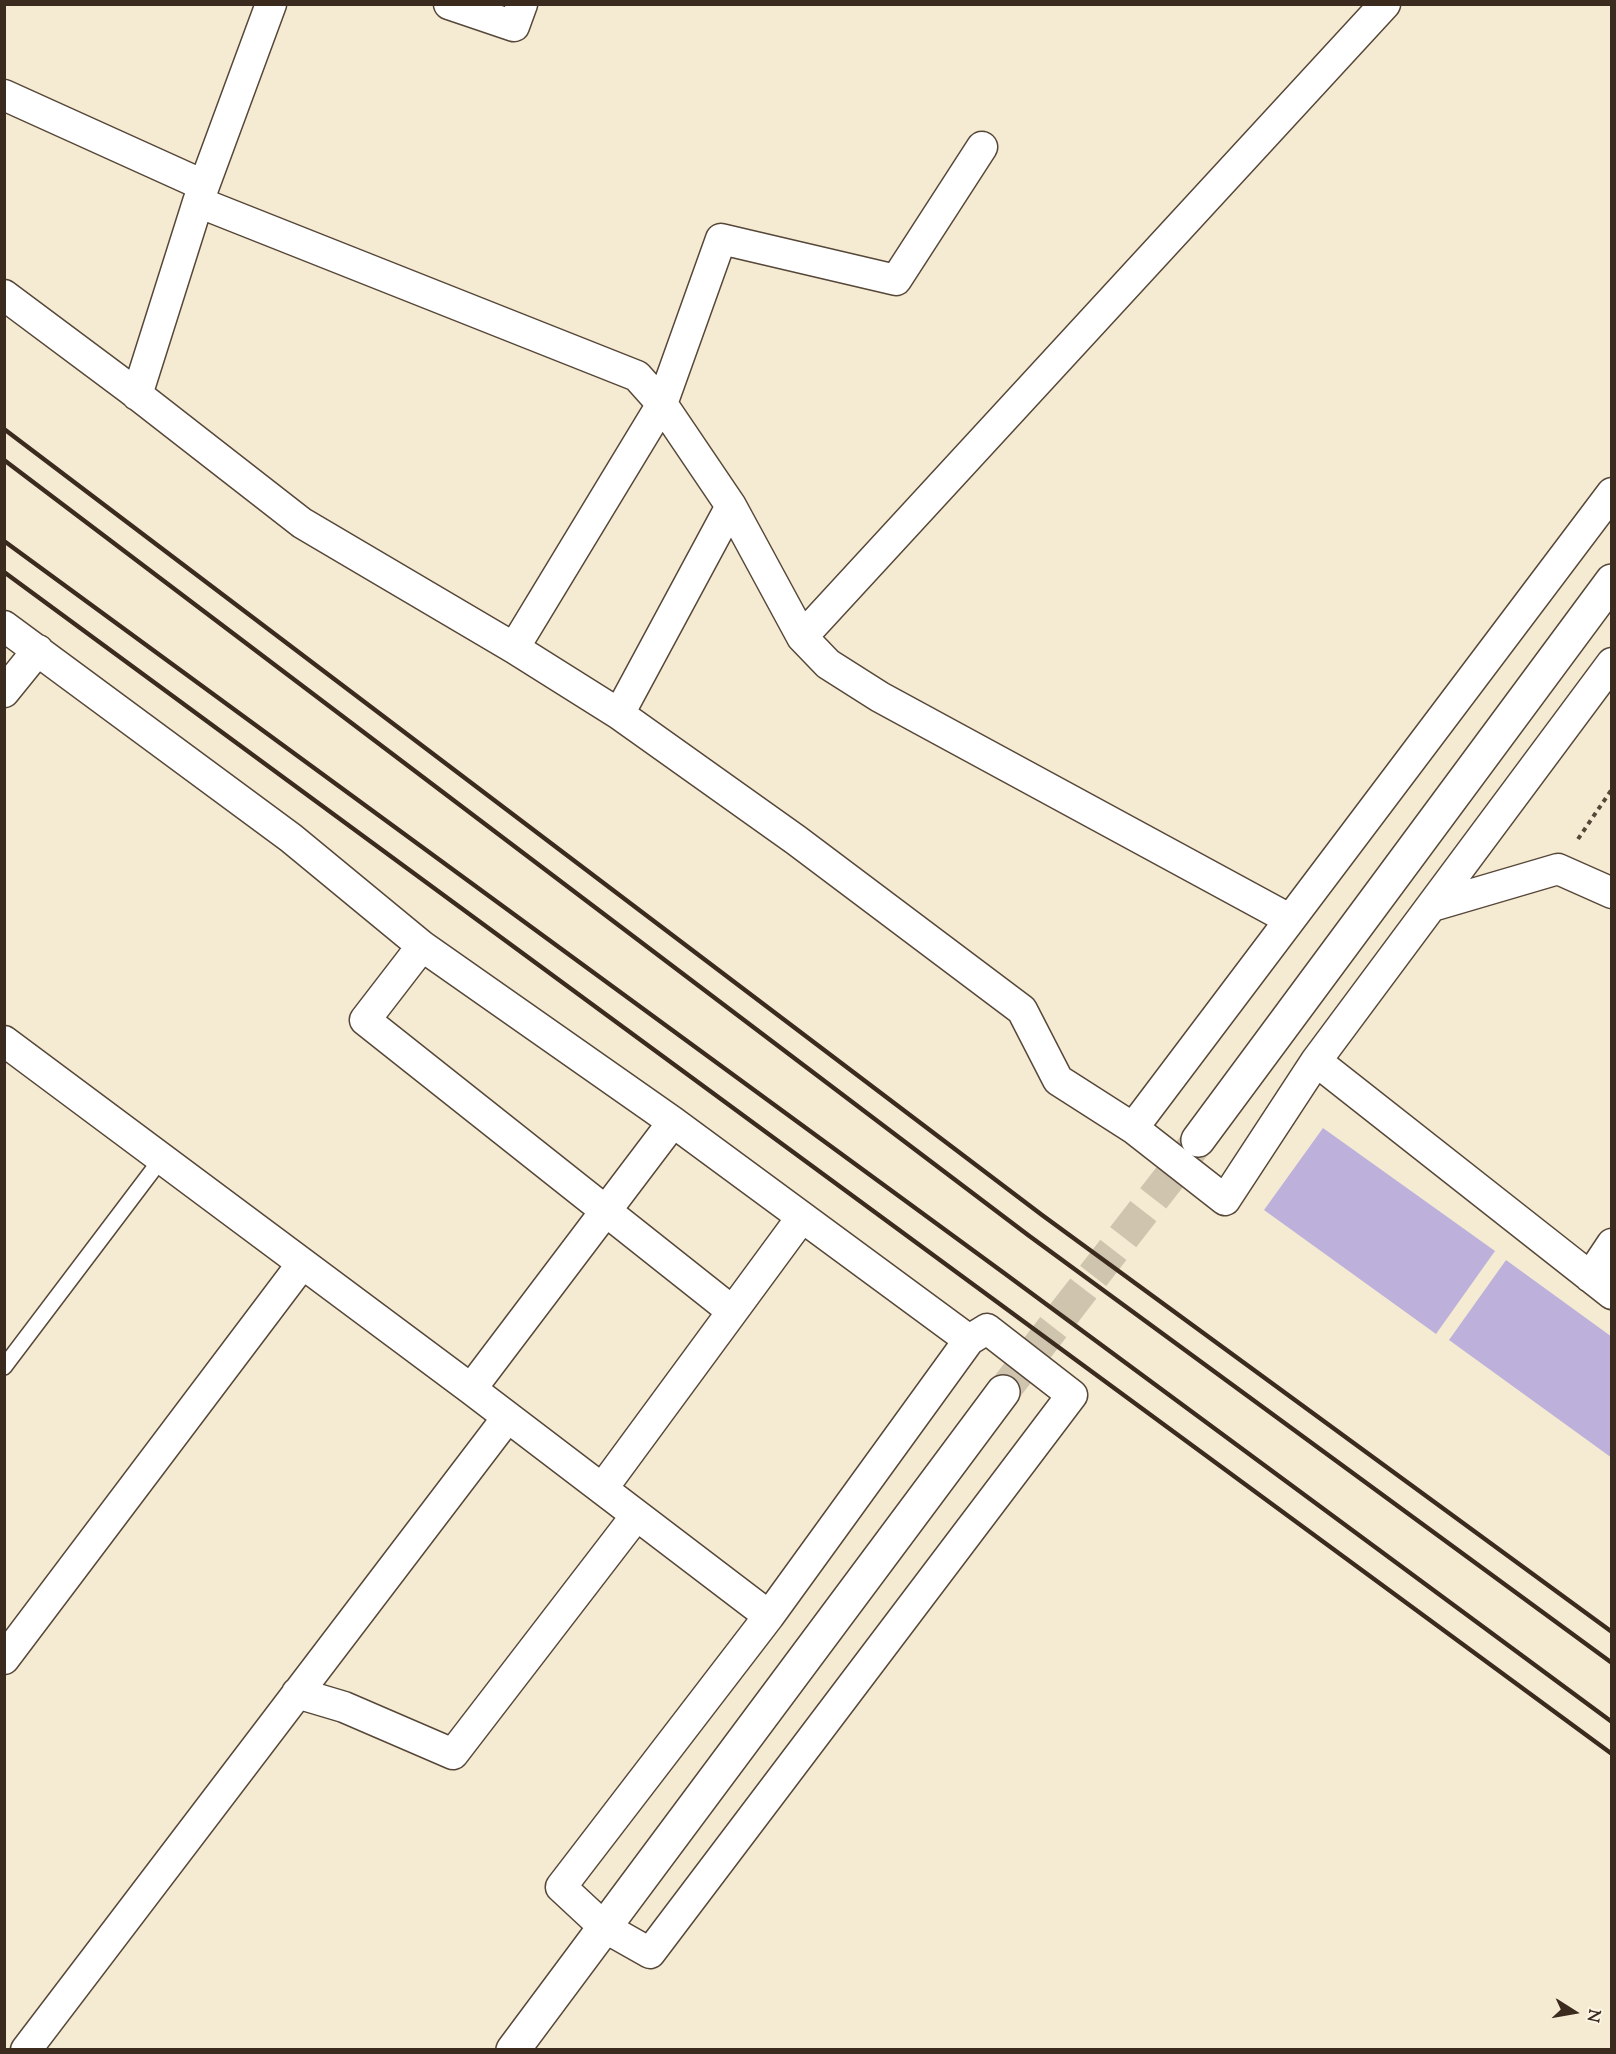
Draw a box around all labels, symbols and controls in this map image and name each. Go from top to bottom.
north arrow [1544,1982,1604,2042]
text: N [1580,2007,1605,2024]

